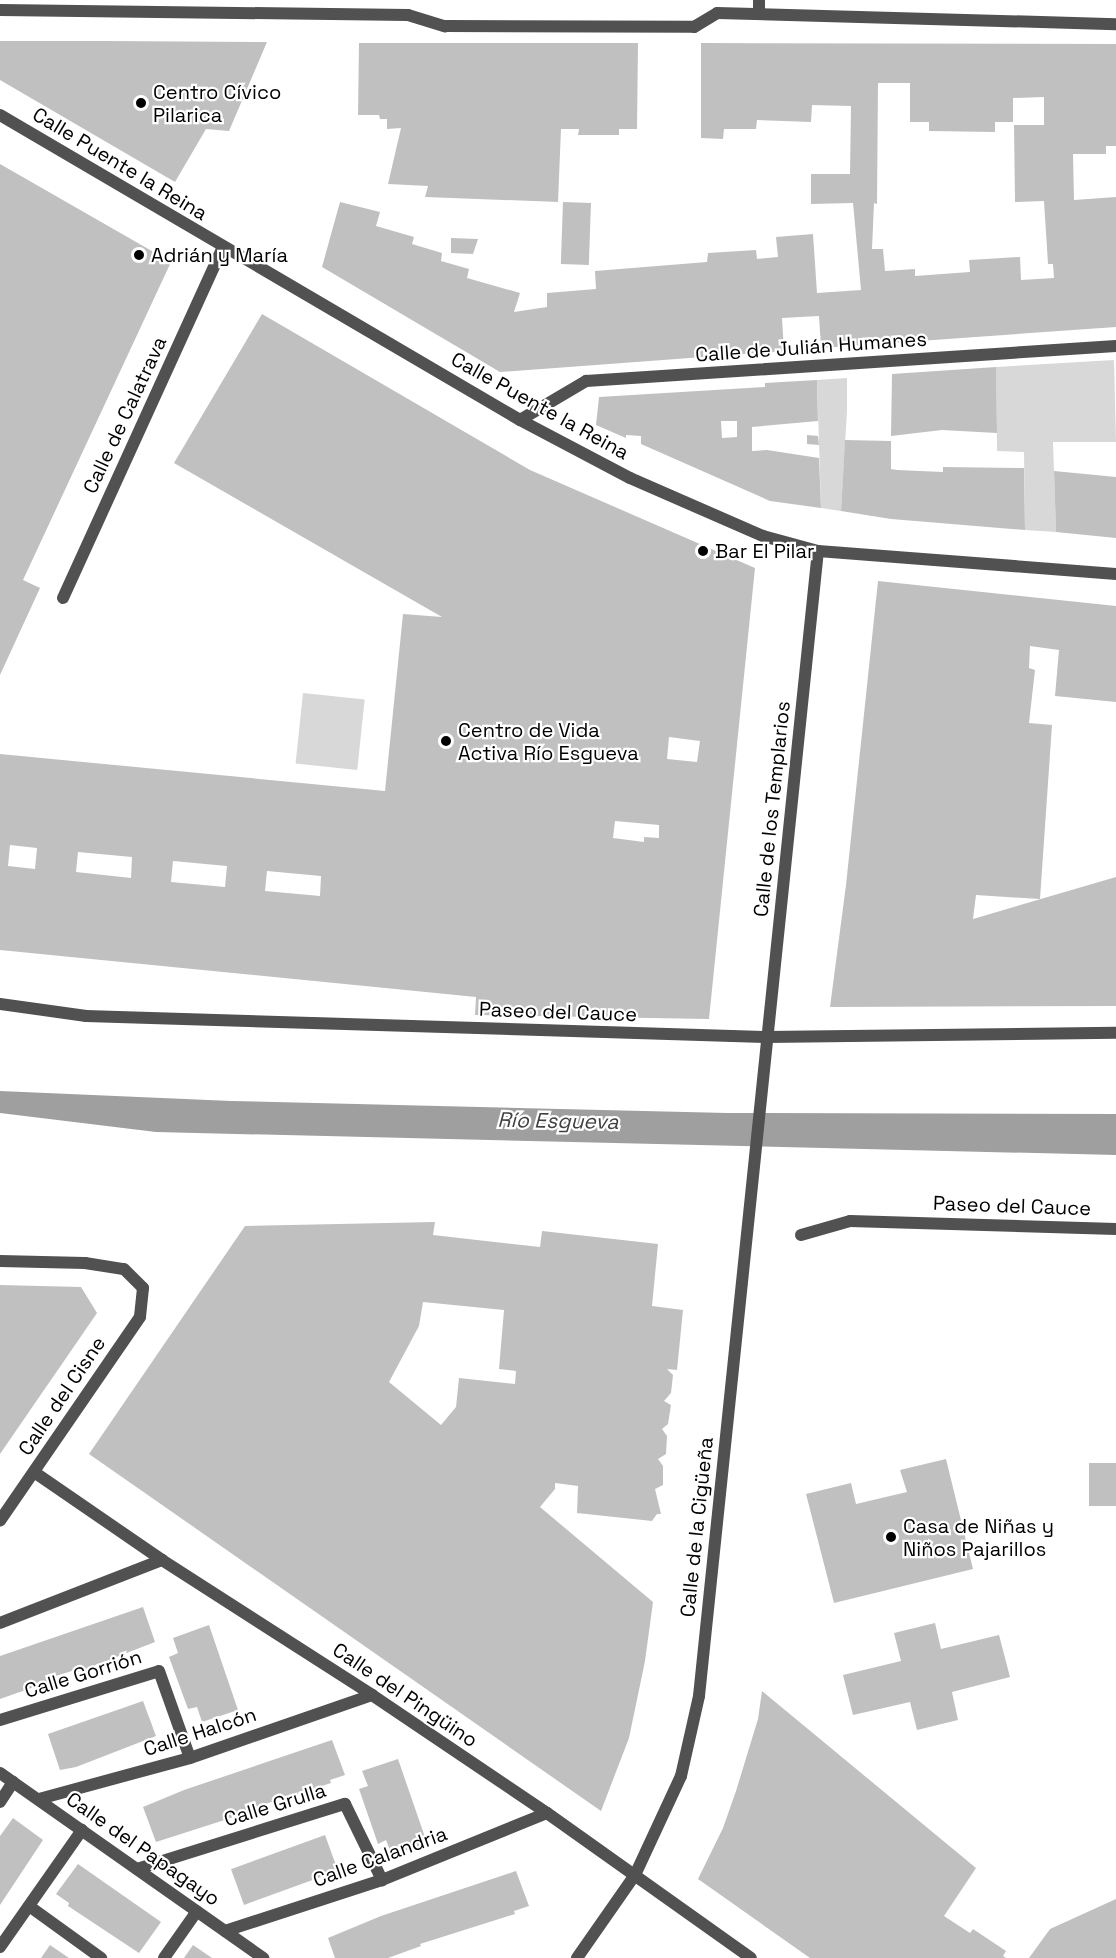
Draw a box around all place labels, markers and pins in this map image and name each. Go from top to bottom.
place label: Centro Cívico Pilarica [153,80,281,127]
marker: Centro Cívico Pilarica [134,96,148,110]
place label: Adrián y María [151,243,288,267]
marker: Adrián y María [132,248,146,262]
place label: Bar El Pilar [715,539,815,563]
marker: Bar El Pilar [696,544,710,558]
place label: Centro de Vida Activa Río Esgueva [458,718,639,765]
marker: Centro de Vida Activa Río Esgueva [439,734,453,748]
place label: Casa de Niñas y Niños Pajarillos [903,1514,1054,1561]
marker: Casa de Niñas y Niños Pajarillos [884,1530,898,1544]

